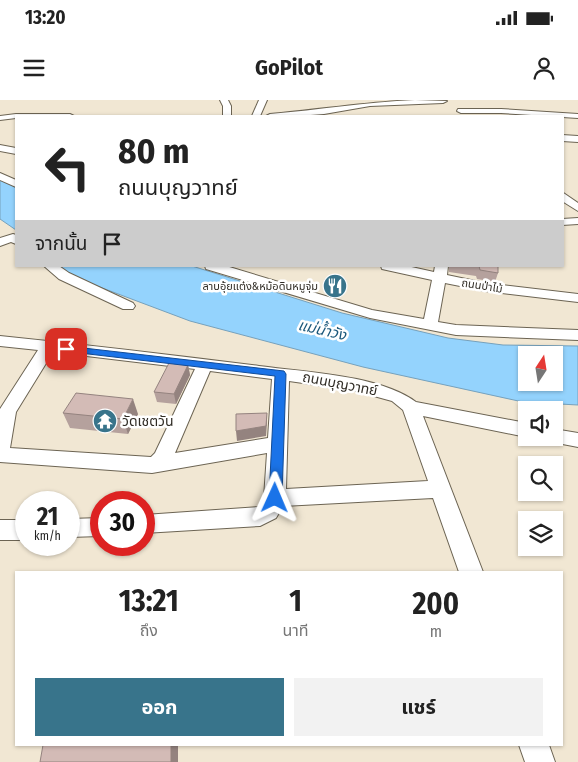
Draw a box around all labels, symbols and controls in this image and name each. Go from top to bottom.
text: 13:20 [25,6,66,29]
icon: menu [20,54,48,82]
text: GoPilot [255,54,323,81]
icon: person [530,54,558,82]
text: 80 m [118,130,190,172]
icon: left [35,135,100,200]
text: ถนนบุญวาทย์ [118,174,238,201]
icon: arrive [98,230,126,258]
text: จากนั้น [35,232,88,255]
restaurant icon: ลาบอุ้ยแต๋ง&หม้อดินหมูจุ่ม [322,273,348,299]
street label: ถนนป่าไม้ [461,276,504,296]
place label: ลาบอุ้ยแต๋ง&หม้อดินหมูจุ่ม [203,280,318,293]
water label: แม่น้ำวัง [296,314,349,344]
pin [45,328,87,370]
icon: arrive [52,335,80,363]
north arrow [518,346,562,391]
map controls [518,346,563,556]
street label: ถนนบุญวาทย์ [301,368,379,400]
button: sound [518,401,563,446]
temple icon: วัดเชตวัน [92,408,118,434]
place label: วัดเชตวัน [122,413,174,430]
button: search [518,456,563,501]
position arrow [248,471,300,523]
speed limit sign: 30 [90,491,155,556]
text: 21 [37,502,58,532]
button: layers [518,511,563,556]
text: km/h [34,529,61,543]
text: 13:21 [119,583,179,619]
text: 1 [289,583,302,619]
text: 200 [412,586,459,622]
text: ถึง [140,621,158,640]
text: นาที [283,621,309,640]
text: m [430,622,442,641]
button: ออก [35,678,284,736]
button: แชร์ [294,678,543,736]

